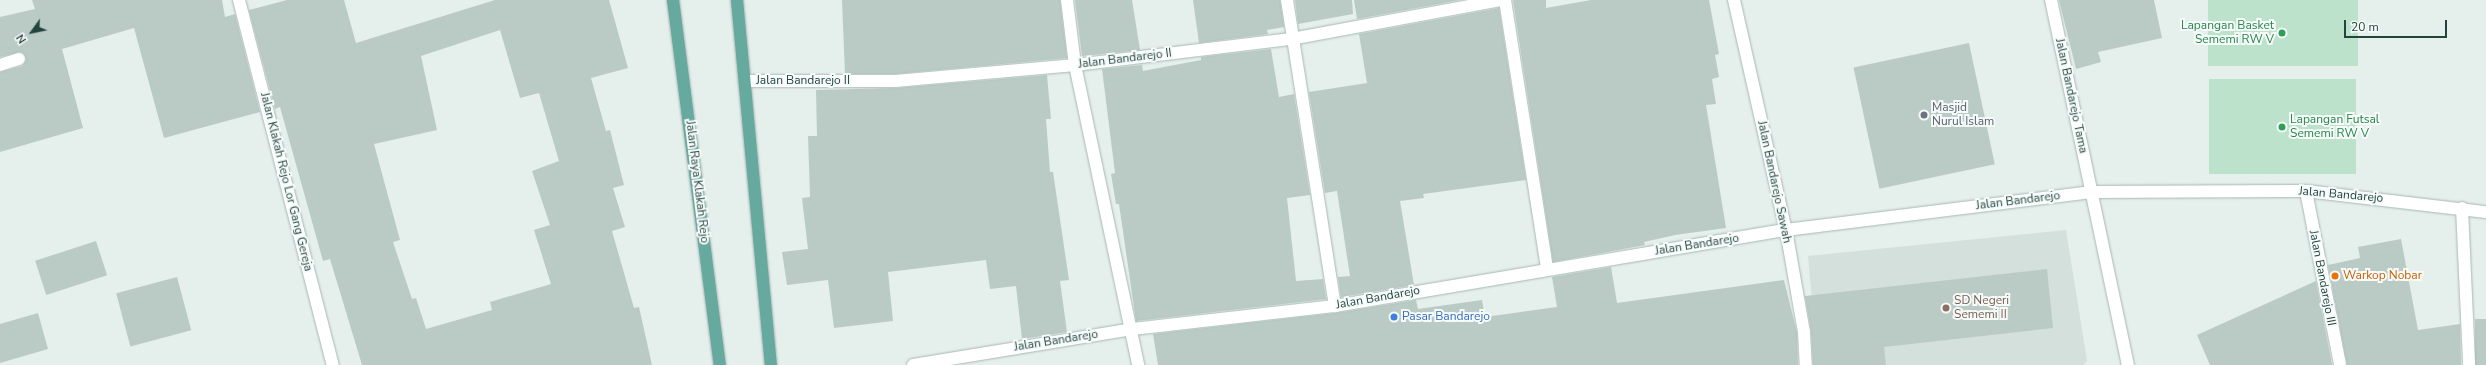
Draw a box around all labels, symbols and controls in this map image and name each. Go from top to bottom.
north arrow [12,12,52,52]
scale bar [2346,12,2449,38]
place label: Lapangan Basket Sememi RW V [2181,19,2274,47]
text: 20 m [2351,19,2379,35]
marker: Lapangan Basket Sememi RW V [2277,28,2287,38]
text: N [13,31,30,46]
street label: Jalan Bandarejo Tama [2052,37,2090,155]
street label: Jalan Bandarejo II [1077,46,1173,72]
street label: Jalan Bandarejo II [756,74,850,88]
street label: Jalan Klakah Rejo Lor Gang Gereja [257,91,315,273]
place label: Masjid Nurul Islam [1932,101,1994,129]
marker: Masjid Nurul Islam [1919,110,1929,120]
place label: Lapangan Futsal Sememi RW V [2290,113,2379,141]
street label: Jalan Raya Klakah Rejo [682,120,712,244]
street label: Jalan Bandarejo Sawah [1754,120,1794,244]
marker: Lapangan Futsal Sememi RW V [2277,122,2287,132]
street label: Jalan Bandarejo [2298,184,2384,206]
street label: Jalan Bandarejo [1975,189,2061,213]
street label: Jalan Bandarejo III [2306,229,2338,327]
street label: Jalan Bandarejo [1654,231,1740,259]
place label: Warkop Nobar [2343,269,2422,283]
marker: Warkop Nobar [2330,271,2340,281]
street label: Jalan Bandarejo [1335,284,1421,312]
place label: SD Negeri Sememi II [1954,294,2009,322]
marker: SD Negeri Sememi II [1941,303,1951,313]
place label: Pasar Bandarejo [1402,310,1490,324]
marker: Pasar Bandarejo [1389,312,1399,322]
street label: Jalan Bandarejo [1013,327,1099,355]

